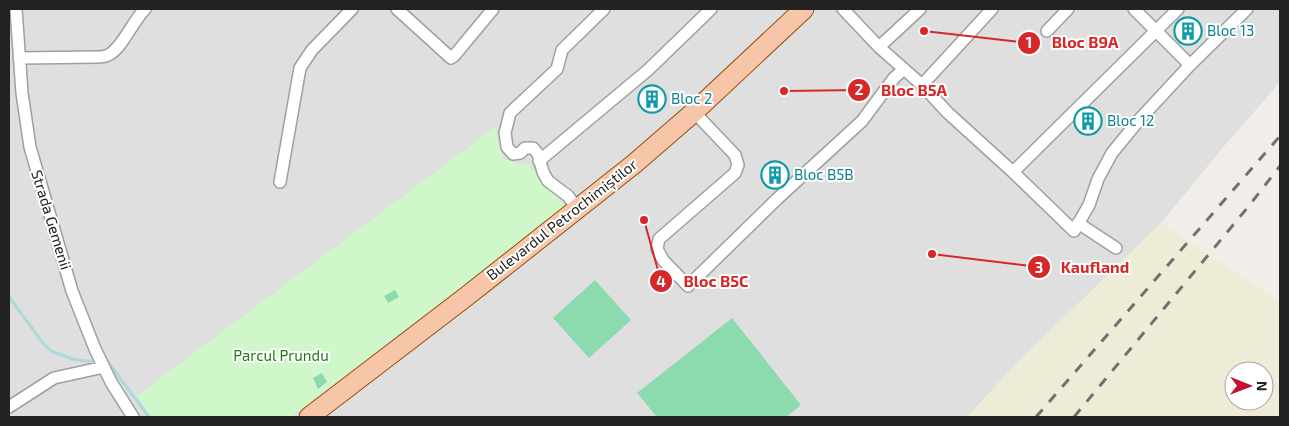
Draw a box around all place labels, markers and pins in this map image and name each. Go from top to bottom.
building icon: Bloc 13 [1173,16,1203,46]
place label: Bloc 13 [1207,21,1254,39]
callout: Bloc B9A [1017,27,1128,58]
callout: Bloc B5A [846,75,957,106]
building icon: Bloc 2 [637,84,667,114]
place label: Bloc 2 [671,89,712,107]
building icon: Bloc 12 [1073,106,1103,136]
place label: Bloc 12 [1107,111,1154,129]
building icon: Bloc B5B [760,160,790,190]
place label: Bloc B5B [794,165,854,183]
callout: Kaufland [1026,252,1140,283]
callout: Bloc B5C [649,266,759,297]

